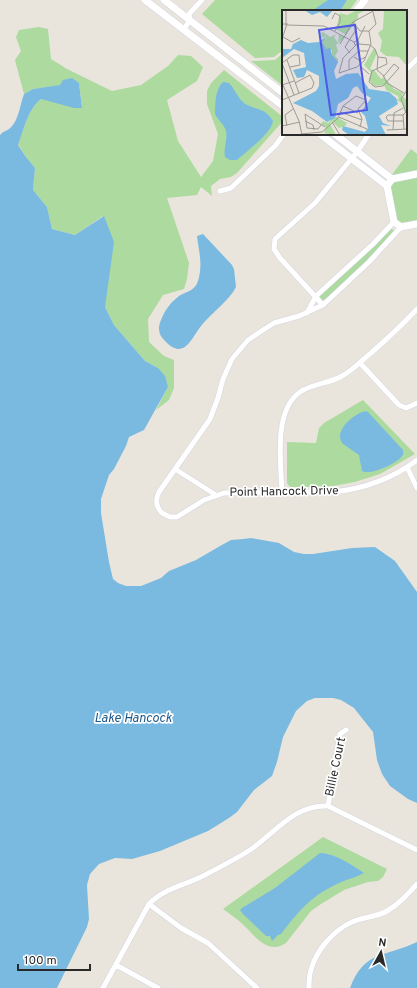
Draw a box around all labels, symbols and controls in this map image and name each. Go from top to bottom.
inset map [282,10,407,135]
street label: Point Hancock Drive [229,483,339,501]
water label: Lake Hancock [94,711,172,727]
street label: Billie Court [322,736,350,798]
north arrow [361,932,401,972]
text: N [377,936,387,951]
scale bar [18,946,90,972]
text: 100 m [24,953,57,969]

